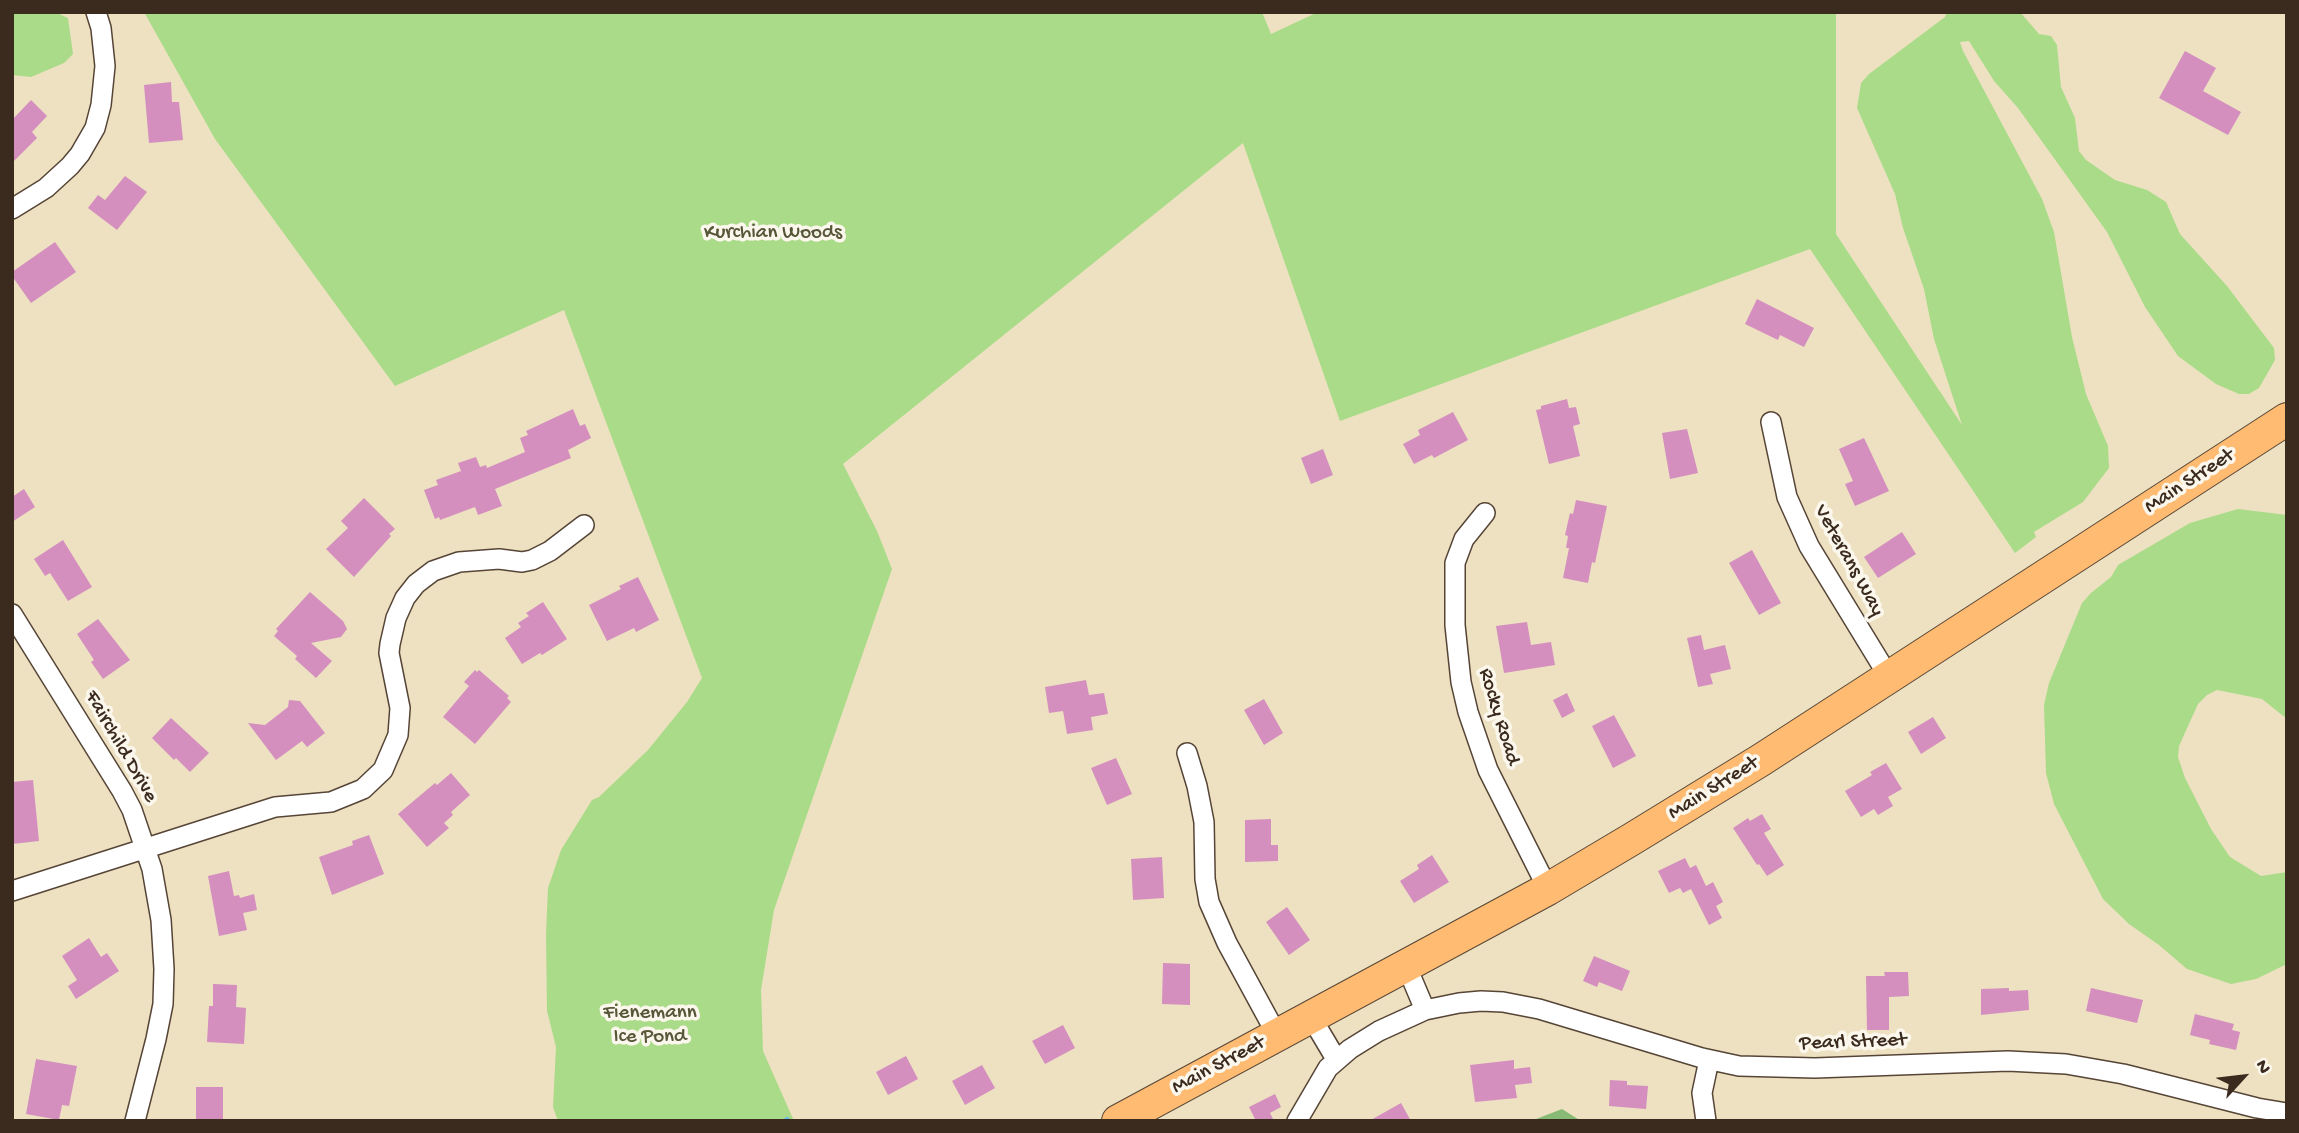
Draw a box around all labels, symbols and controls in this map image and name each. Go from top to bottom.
park label: Kurchian Woods [704,221,842,247]
street label: Main Street [2140,444,2240,520]
street label: Veterans Way [1807,501,1889,621]
street label: Rocky Road [1471,666,1525,768]
street label: Fairchild Drive [78,687,162,807]
street label: Main Street [1664,751,1764,827]
park label: Fienemann Ice Pond [603,1001,697,1051]
street label: Pearl Street [1799,1029,1907,1057]
street label: Main Street [1168,1031,1270,1101]
north arrow [2208,1042,2278,1112]
text: N [2249,1056,2275,1078]

